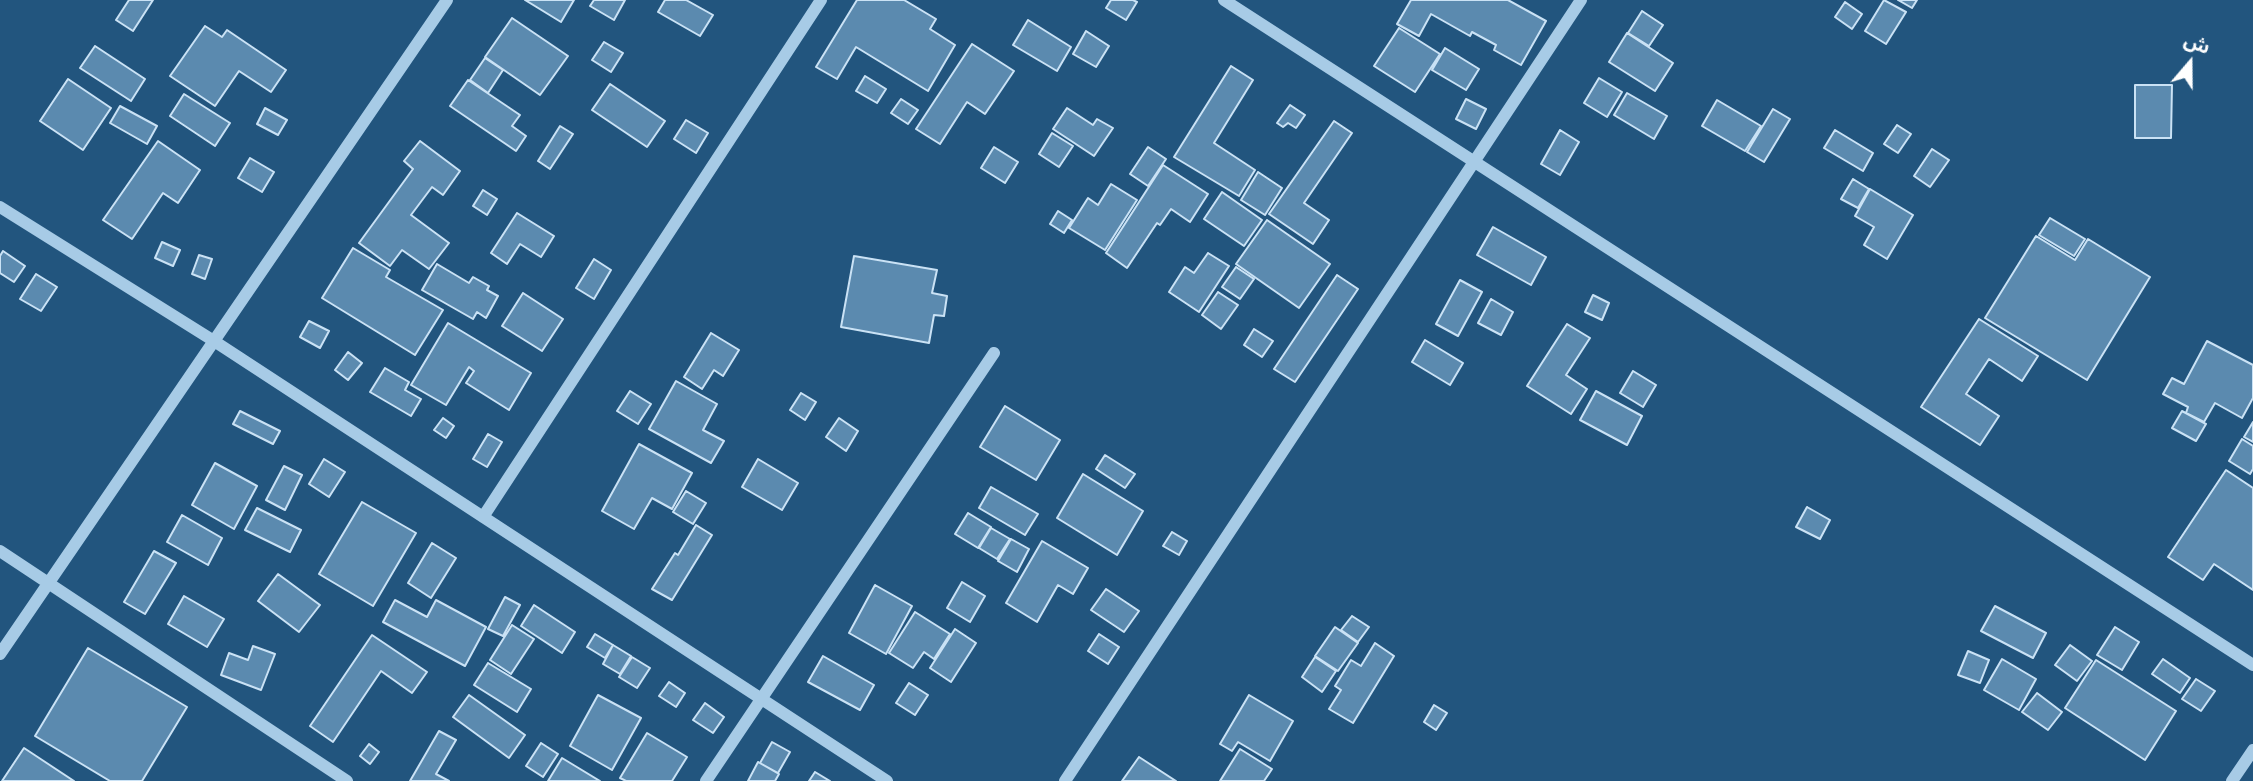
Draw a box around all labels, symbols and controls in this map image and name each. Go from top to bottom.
text: ش [2181,27,2214,60]
north arrow [2155,28,2225,98]

